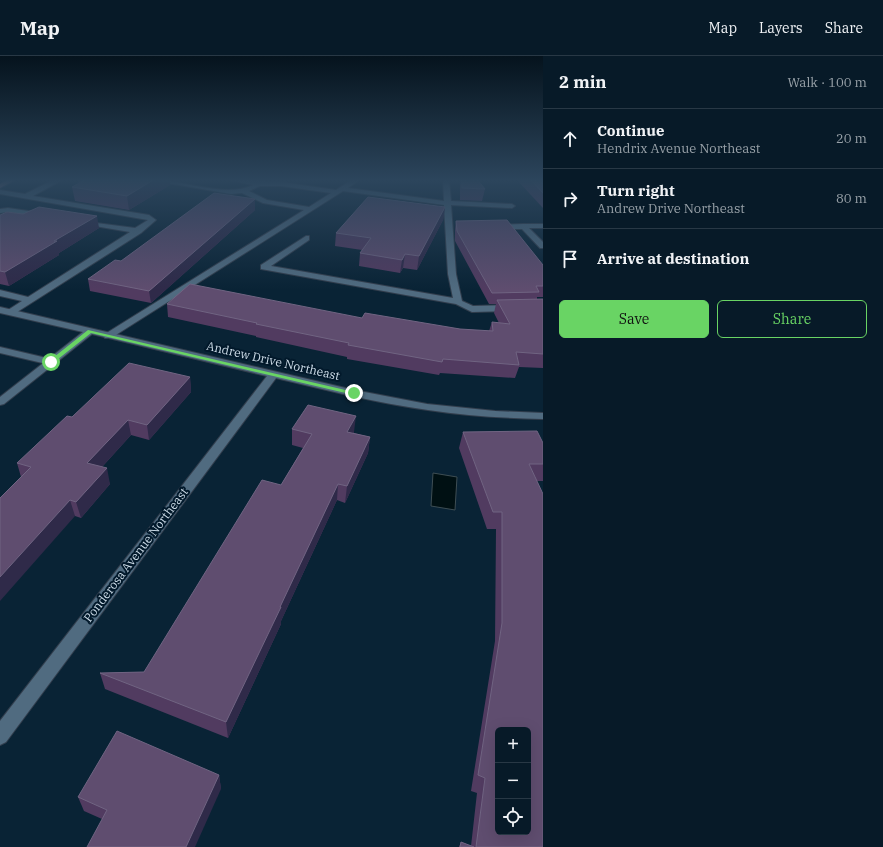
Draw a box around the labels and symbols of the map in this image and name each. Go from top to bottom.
street label: Andrew Drive Northeast [205,338,341,383]
route start [42,353,60,371]
route end [345,384,363,402]
street label: Ponderosa Avenue Northeast [80,485,191,625]

